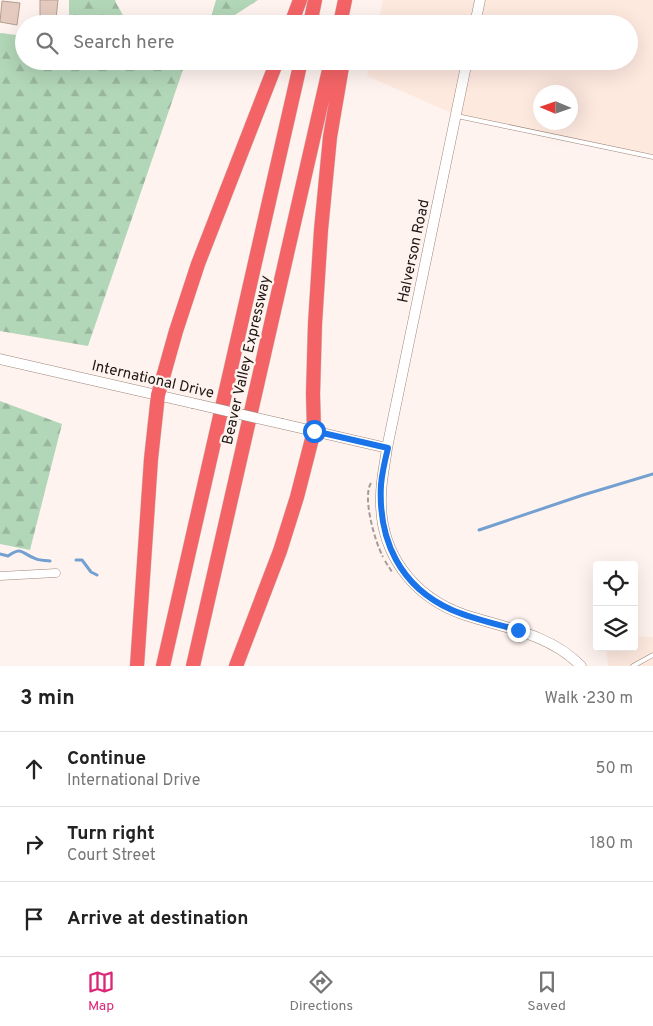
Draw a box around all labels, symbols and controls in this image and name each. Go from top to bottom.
search box [15,15,638,70]
icon: search [33,29,61,57]
text: Search here [73,31,175,55]
north arrow [533,85,578,130]
street label: Halverson Road [394,198,435,305]
street label: Beaver Valley Expressway [219,274,276,447]
street label: International Drive [90,357,216,404]
route start [303,420,326,443]
map controls [593,561,638,651]
button: locate [593,561,638,606]
button: layers [593,606,638,651]
route end [507,619,530,642]
text: 3 min [20,685,75,712]
text: Walk · 230 m [544,689,633,709]
text: Continue [67,747,146,771]
icon: ahead [20,755,48,783]
text: 50 m [596,759,633,779]
text: International Drive [67,771,200,791]
text: Turn right [67,822,155,846]
icon: right [20,830,48,858]
text: 180 m [590,834,633,854]
text: Court Street [67,846,156,866]
icon: arrive [20,905,48,933]
text: Arrive at destination [67,907,248,931]
tab: Map [87,968,115,1015]
tab: Directions [289,968,353,1015]
tab: Saved [527,968,566,1015]

